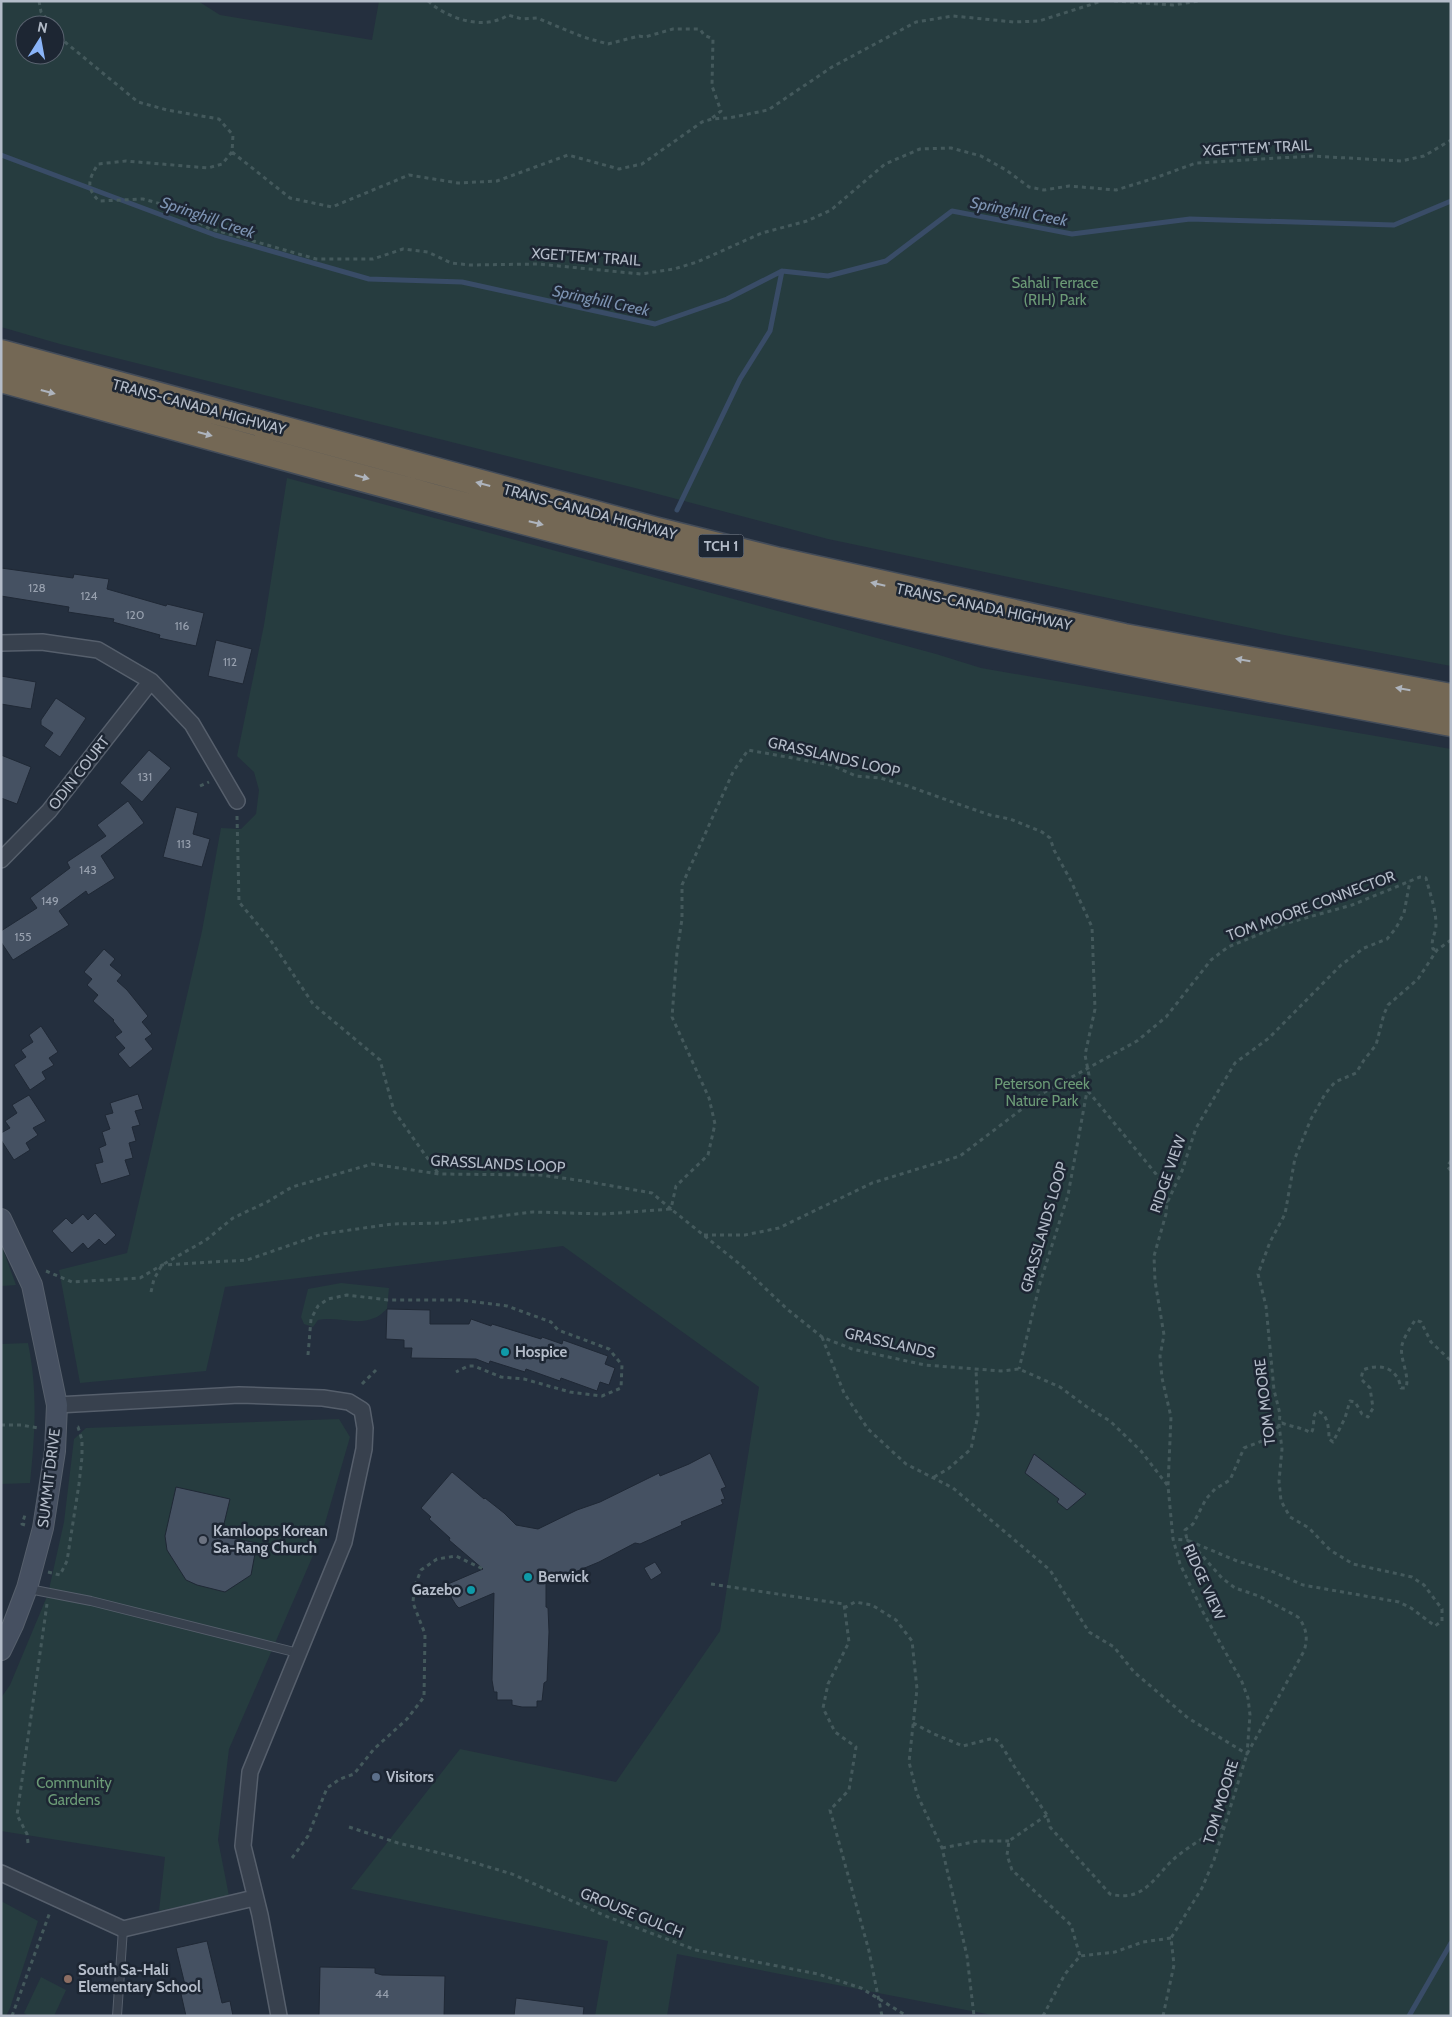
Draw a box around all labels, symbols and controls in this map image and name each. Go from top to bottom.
north arrow [15,15,65,65]
text: N [36,17,49,37]
street label: XGET'TEM' TRAIL [1202,136,1312,160]
water label: Springhill Creek [158,192,259,243]
water label: Springhill Creek [969,193,1070,230]
street label: XGET'TEM' TRAIL [531,244,642,270]
park label: Sahali Terrace (RIH) Park [1012,274,1099,309]
water label: Springhill Creek [551,281,652,320]
street label: TRANS-CANADA HIGHWAY [110,375,288,439]
one-way arrow [41,388,56,396]
one-way arrow [198,431,213,439]
one-way arrow [355,473,370,481]
one-way arrow [476,480,491,488]
street label: TRANS-CANADA HIGHWAY [501,480,679,544]
one-way arrow [528,519,543,527]
road number: TCH 1 [698,534,744,558]
house number: 128 [28,580,46,595]
one-way arrow [871,580,886,588]
street label: TRANS-CANADA HIGHWAY [895,580,1074,635]
house number: 124 [80,588,98,603]
house number: 120 [126,607,144,622]
house number: 116 [175,618,190,633]
house number: 112 [223,654,237,669]
one-way arrow [1235,655,1251,663]
one-way arrow [1394,684,1410,692]
street label: ODIN COURT [45,733,113,813]
street label: GRASSLANDS LOOP [766,733,902,781]
house number: 131 [138,769,152,784]
house number: 113 [177,836,191,851]
house number: 143 [79,862,97,877]
street label: TOM MOORE CONNECTOR [1224,867,1398,945]
house number: 149 [41,893,59,908]
house number: 155 [15,929,31,944]
park label: Peterson Creek Nature Park [994,1075,1090,1110]
street label: RIDGE VIEW [1146,1132,1190,1215]
street label: GRASSLANDS LOOP [430,1151,566,1177]
street label: GRASSLANDS LOOP [1017,1159,1071,1294]
street label: GRASSLANDS [843,1324,937,1362]
place label: Hospice [515,1343,568,1361]
marker: Hospice [499,1346,511,1358]
street label: TOM MOORE [1251,1358,1279,1446]
street label: SUMMIT DRIVE [34,1427,64,1529]
place label: Kamloops Korean Sa-Rang Church [213,1522,328,1557]
marker: Kamloops Korean Sa-Rang Church [197,1534,209,1546]
street label: RIDGE VIEW [1179,1541,1229,1623]
place label: Berwick [538,1568,589,1586]
marker: Berwick [522,1571,534,1583]
place label: Gazebo [412,1581,461,1599]
marker: Gazebo [465,1584,477,1596]
street label: TOM MOORE [1200,1758,1242,1846]
place label: Visitors [386,1768,434,1786]
marker: Visitors [370,1771,382,1783]
park label: Community Gardens [36,1774,112,1809]
street label: GROUSE GULCH [578,1884,686,1942]
place label: South Sa-Hali Elementary School [78,1961,201,1996]
marker: South Sa-Hali Elementary School [62,1973,74,1985]
house number: 44 [375,1986,389,2001]

